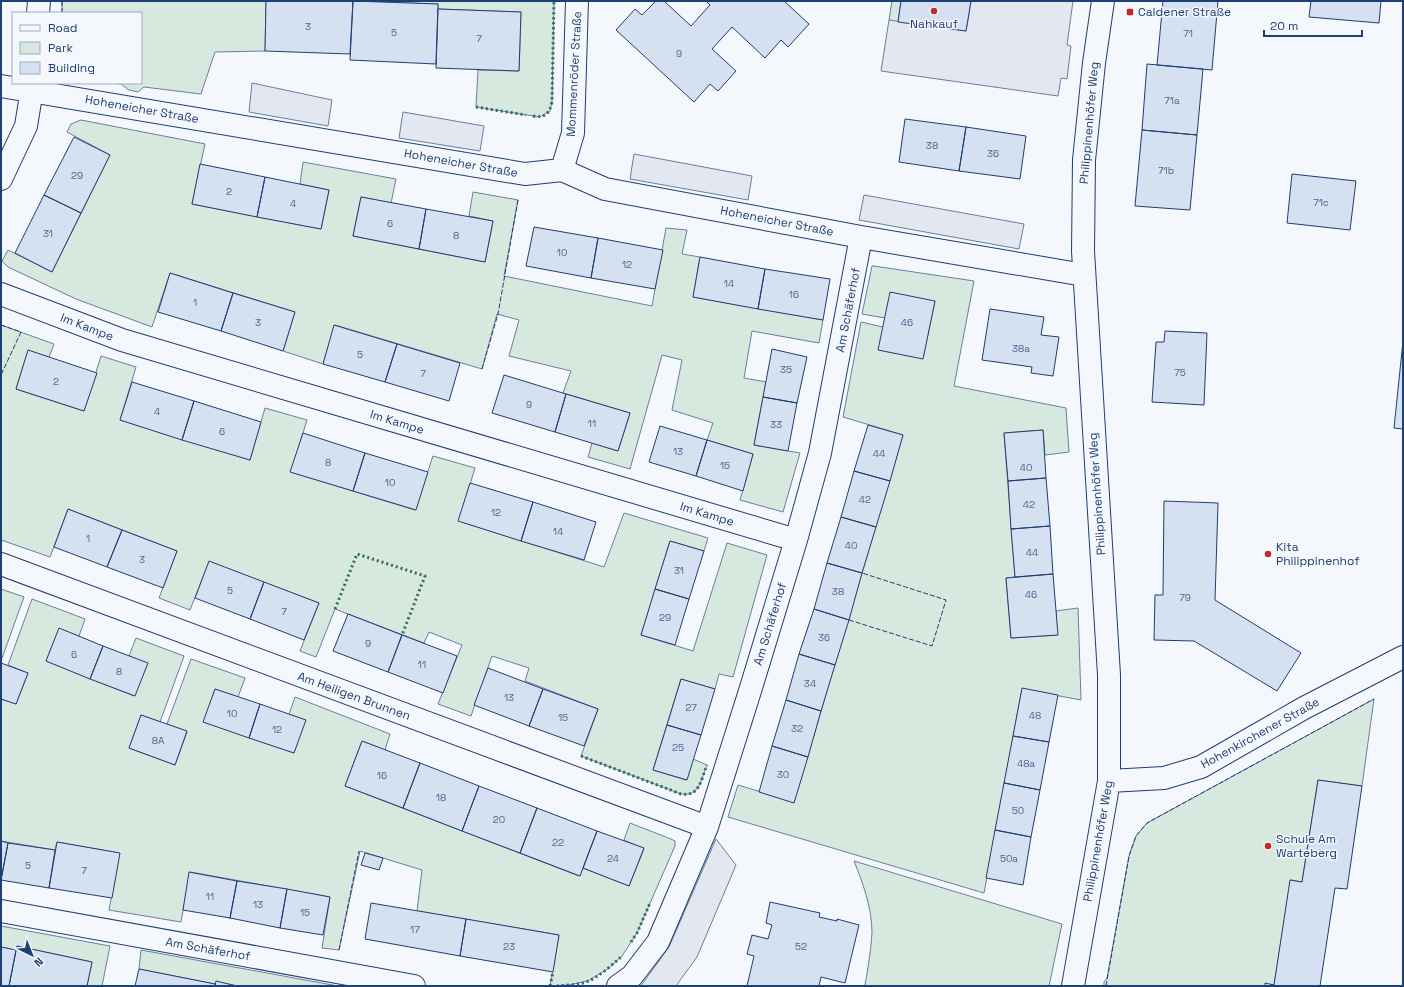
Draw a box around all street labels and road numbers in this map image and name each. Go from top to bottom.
street label: Mommenröder Straße [563,11,585,137]
street label: Philippinenhöfer Weg [1076,61,1102,185]
street label: Hoheneicher Straße [84,91,200,127]
street label: Hoheneicher Straße [403,145,519,181]
street label: Hoheneicher Straße [719,202,835,240]
street label: Am Schäferhof [832,266,864,354]
street label: Im Kampe [58,310,116,344]
street label: Im Kampe [368,406,426,438]
street label: Philippinenhöfer Weg [1085,432,1109,556]
street label: Im Kampe [678,498,736,530]
street label: Am Schäferhof [750,581,790,667]
street label: Am Heiligen Brunnen [295,668,413,724]
street label: Hohenkirchener Straße [1198,694,1322,772]
street label: Philippinenhöfer Weg [1079,779,1117,903]
street label: Am Schäferhof [164,934,252,964]

